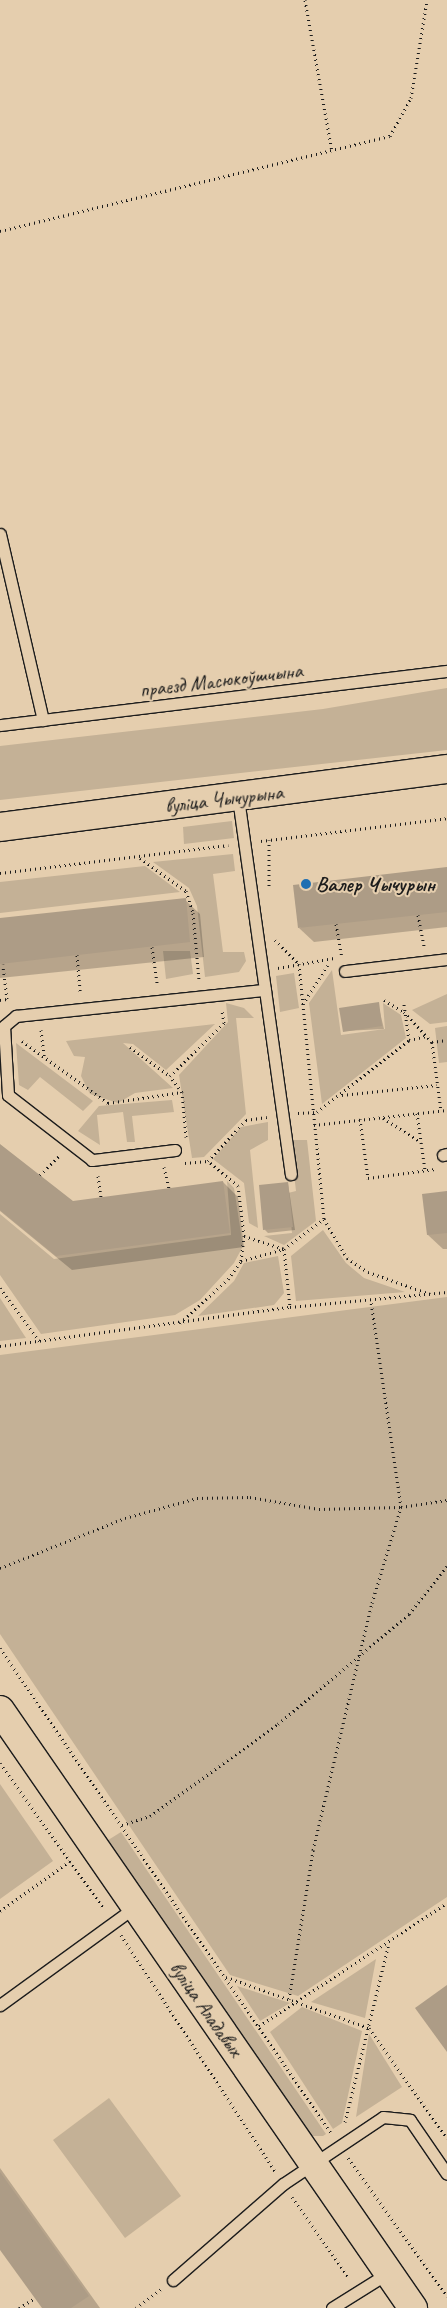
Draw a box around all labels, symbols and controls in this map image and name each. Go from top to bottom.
street label: праезд Масюкоўшчына [138,657,304,703]
street label: вуліца Чычурына [163,779,285,819]
place label: Валер Чычурын [316,871,434,897]
marker: Валер Чычурын [300,878,312,890]
street label: вуліца Аладавых [163,1955,249,2063]

